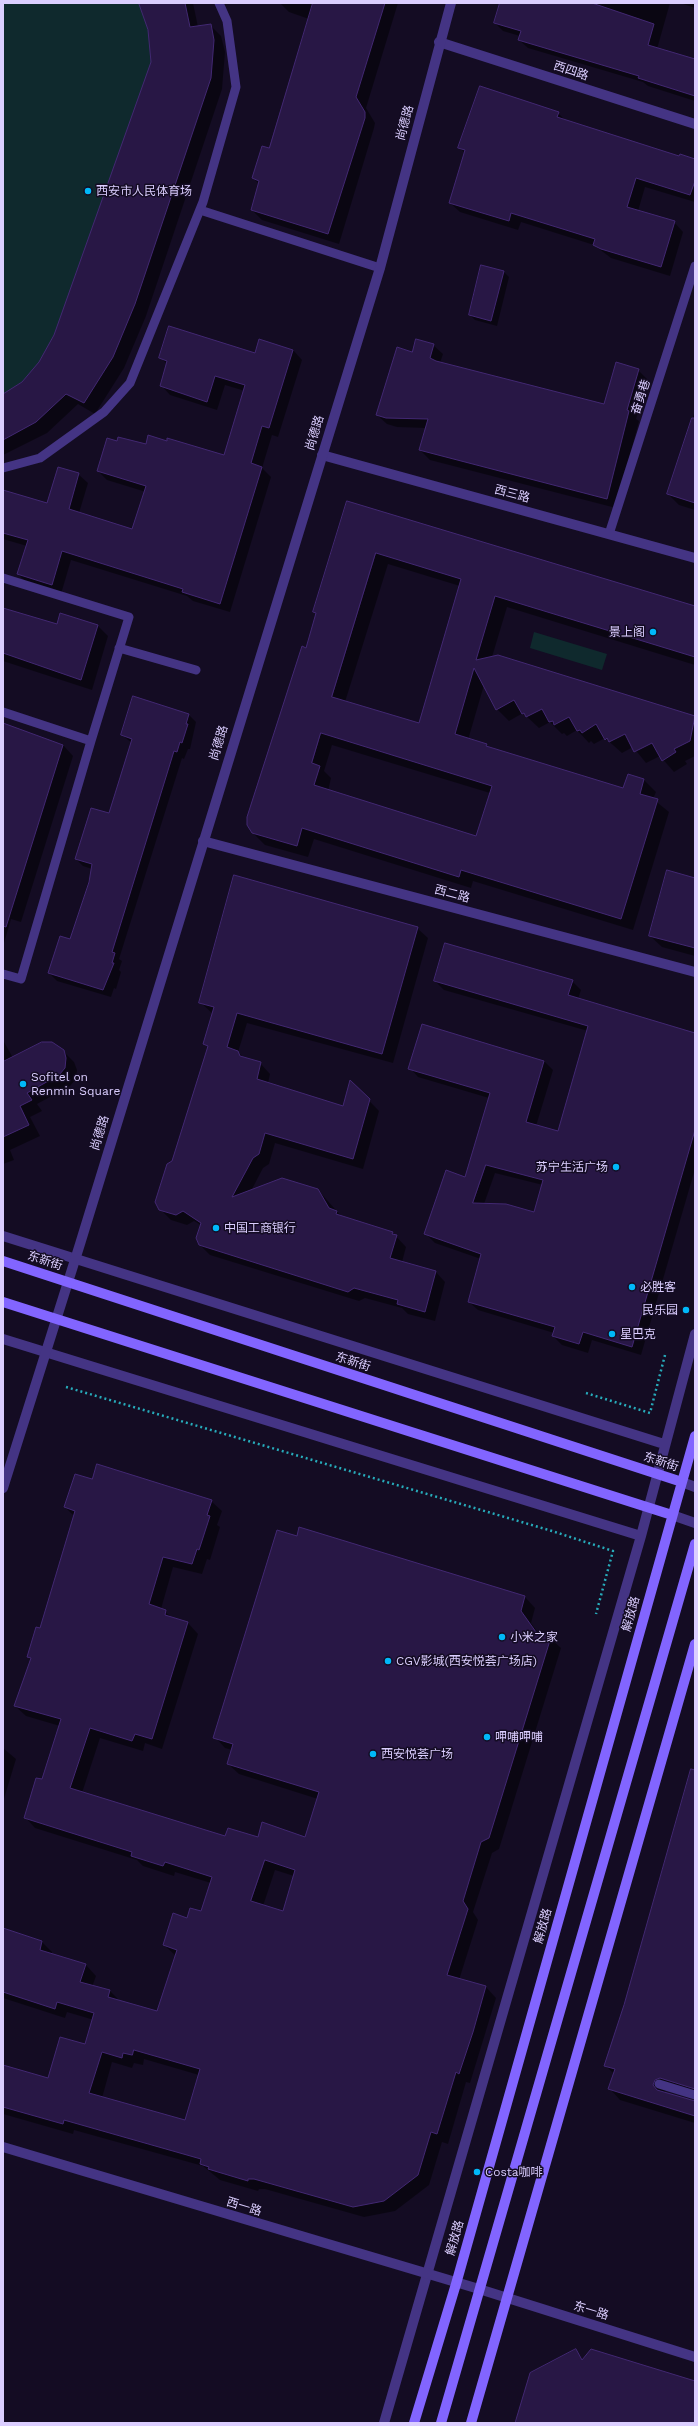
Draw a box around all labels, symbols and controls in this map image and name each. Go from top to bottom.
street label: 西四路 [552,59,590,83]
street label: 尚德路 [393,104,417,142]
place label: 西安市人民体育场 [96,184,192,198]
marker: 西安市人民体育场 [83,186,93,196]
street label: 奋勇巷 [629,378,653,416]
street label: 尚德路 [303,414,327,452]
street label: 西三路 [493,482,531,506]
place label: 景上阁 [609,625,645,639]
marker: 景上阁 [648,627,658,637]
street label: 尚德路 [207,724,231,762]
street label: 西二路 [433,882,471,906]
place label: Sofitel on Renmin Square [31,1070,120,1098]
marker: Sofitel on Renmin Square [18,1079,28,1089]
street label: 尚德路 [88,1114,112,1152]
place label: 苏宁生活广场 [536,1160,608,1174]
marker: 苏宁生活广场 [611,1162,621,1172]
place label: 中国工商银行 [224,1221,296,1235]
marker: 中国工商银行 [211,1223,221,1233]
street label: 东新街 [26,1249,64,1273]
place label: 必胜客 [640,1280,676,1294]
marker: 必胜客 [627,1282,637,1292]
place label: 民乐园 [642,1303,678,1317]
marker: 民乐园 [681,1305,691,1315]
place label: 星巴克 [620,1327,656,1341]
marker: 星巴克 [607,1329,617,1339]
street label: 东新街 [334,1350,372,1374]
street label: 东新街 [642,1450,680,1474]
street label: 解放路 [619,1595,643,1633]
place label: 小米之家 [510,1630,558,1644]
marker: 小米之家 [497,1632,507,1642]
place label: CGV影城(西安悦荟广场店) [396,1654,537,1668]
marker: CGV影城(西安悦荟广场店) [383,1656,393,1666]
place label: 呷哺呷哺 [495,1730,543,1744]
marker: 呷哺呷哺 [482,1732,492,1742]
place label: 西安悦荟广场 [381,1747,453,1761]
marker: 西安悦荟广场 [368,1749,378,1759]
street label: 解放路 [531,1907,555,1945]
place label: Costa咖啡 [485,2165,543,2179]
marker: Costa咖啡 [472,2167,482,2177]
street label: 西一路 [225,2195,263,2219]
street label: 解放路 [443,2219,467,2257]
street label: 东一路 [572,2299,610,2323]

